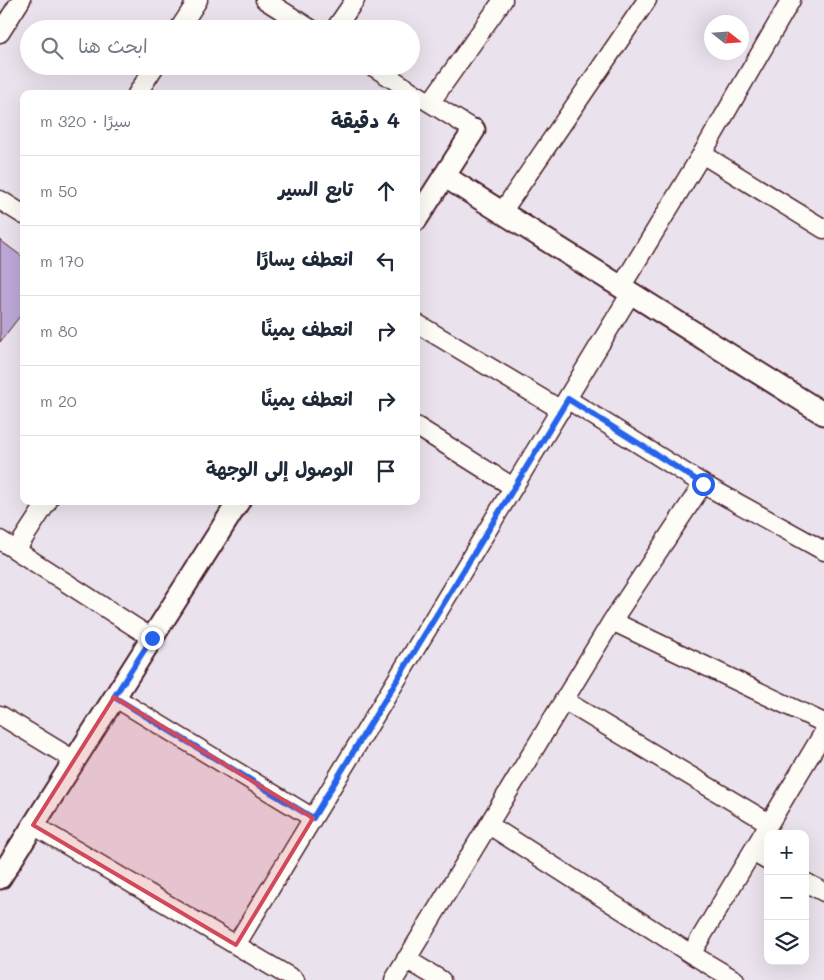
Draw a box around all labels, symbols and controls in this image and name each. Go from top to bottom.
north arrow [704,15,749,60]
search box [20,20,420,75]
text: ابحث هنا [78,33,148,58]
icon: search [38,34,66,62]
text: 4 دقيقة [331,106,400,133]
text: سيرًا · 320 m [40,110,131,131]
text: تابع السير [278,176,353,201]
icon: ahead [372,177,400,205]
text: 50 m [40,180,77,201]
text: انعطف يسارًا [256,246,353,271]
icon: left [372,247,400,275]
text: 170 m [40,250,84,271]
text: انعطف يمينًا [261,316,353,341]
icon: right [372,317,400,345]
text: 80 m [40,320,77,341]
text: انعطف يمينًا [261,386,353,411]
icon: right [372,387,400,415]
text: 20 m [40,390,77,411]
text: الوصول إلى الوجهة [206,456,353,481]
icon: arrive [372,457,400,485]
route start [692,473,715,496]
route end [141,627,164,650]
map controls [764,830,809,965]
button: + [764,830,809,875]
button: − [764,875,809,920]
button: layers [764,920,809,965]

